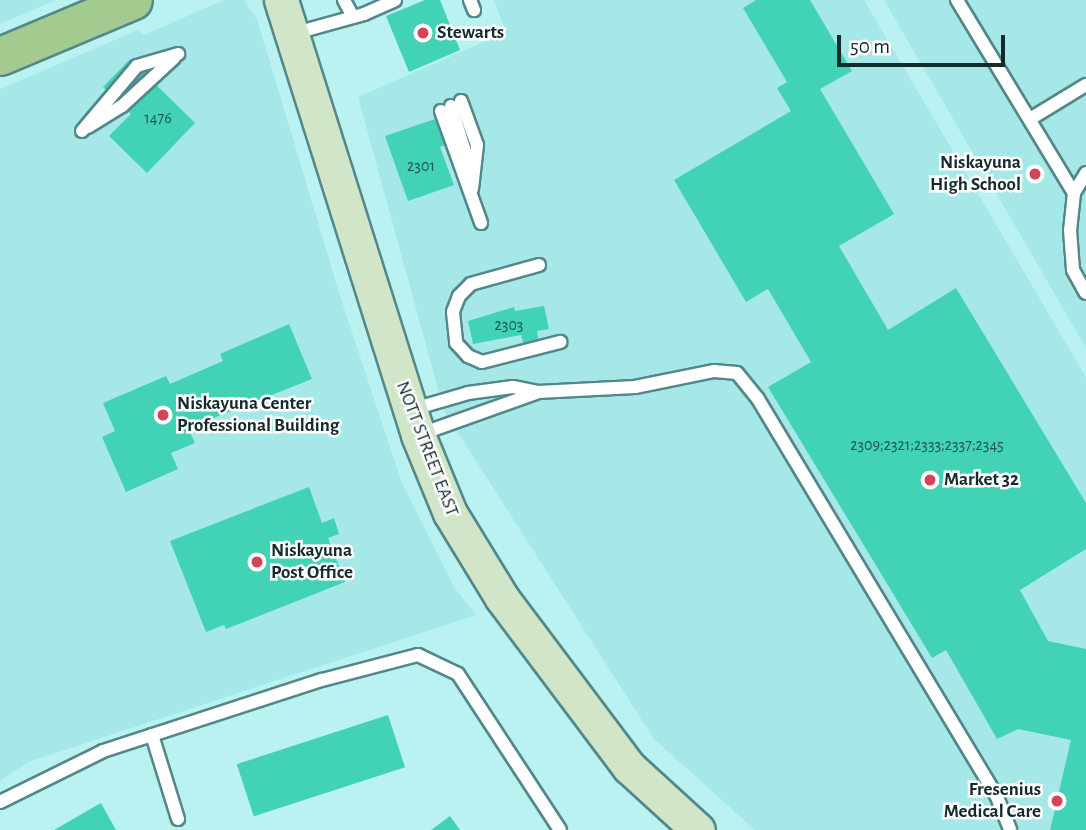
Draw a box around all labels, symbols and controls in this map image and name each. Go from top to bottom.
scale bar [841,21,1009,65]
place label: Stewarts [437,22,504,44]
marker: Stewarts [415,25,431,41]
text: 50 m [850,36,890,57]
house number: 1476 [144,108,172,128]
place label: Niskayuna High School [930,152,1021,196]
house number: 2301 [407,156,435,176]
marker: Niskayuna High School [1027,166,1043,182]
house number: 2303 [495,315,523,335]
street label: NOTT STREET EAST [391,378,463,520]
place label: Niskayuna Center Professional Building [177,393,339,437]
marker: Niskayuna Center Professional Building [155,407,171,423]
house number: 2309;2321;2333;2337;2345 [850,435,1004,455]
place label: Market 32 [944,469,1019,491]
marker: Market 32 [922,472,938,488]
place label: Niskayuna Post Office [271,540,353,584]
marker: Niskayuna Post Office [249,554,265,570]
place label: Fresenius Medical Care [944,779,1041,823]
marker: Fresenius Medical Care [1047,791,1067,811]

